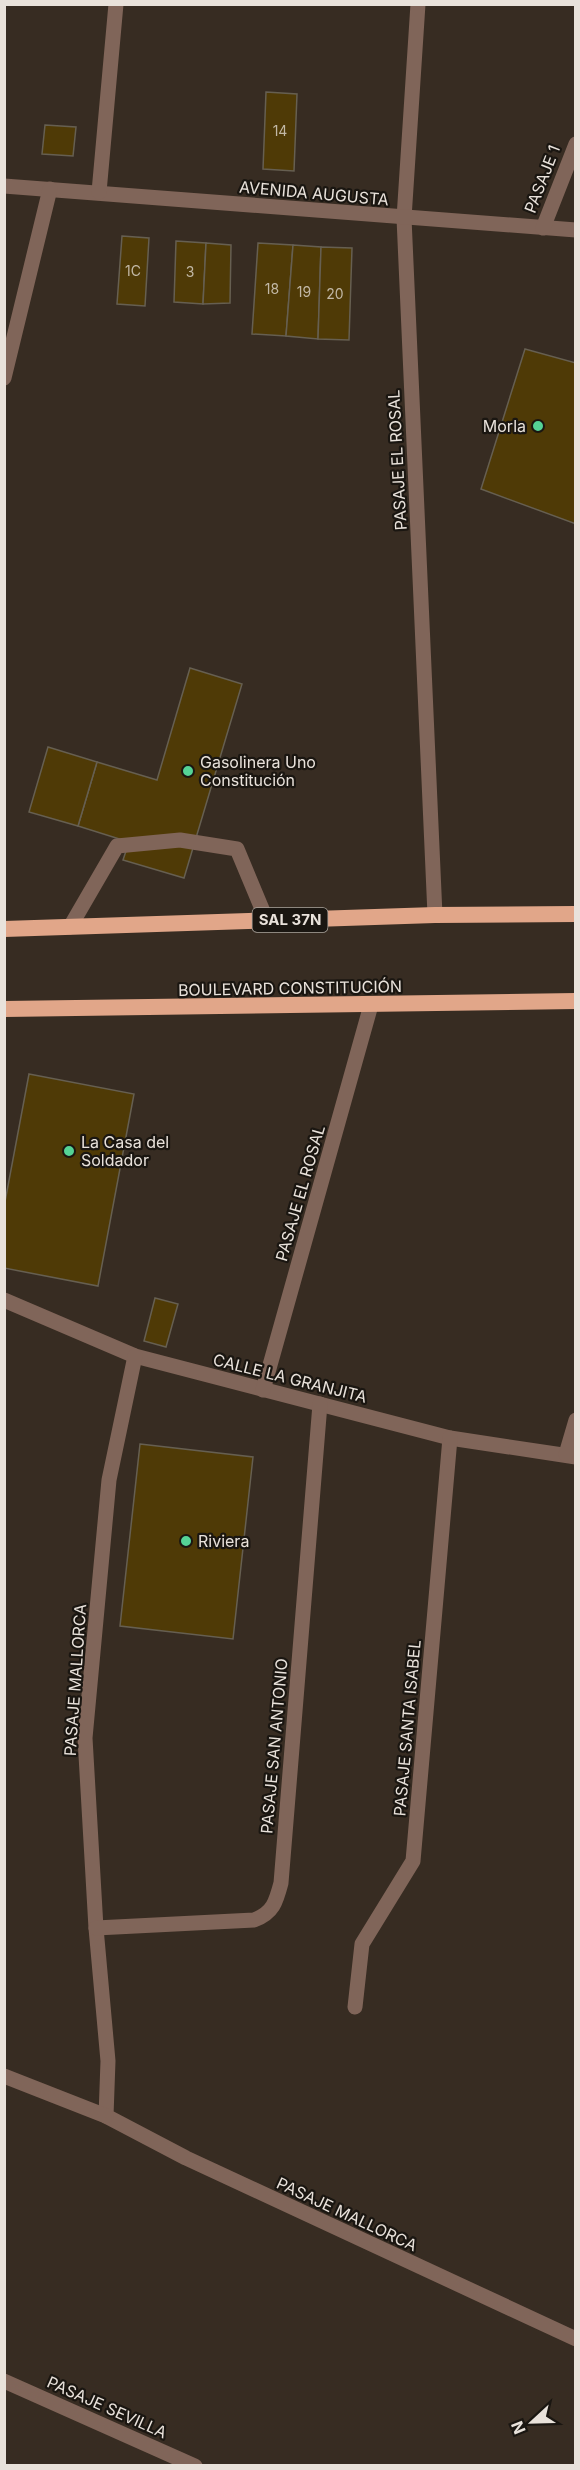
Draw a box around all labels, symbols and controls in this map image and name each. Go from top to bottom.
house number: 14 [273,122,287,139]
street label: PASAJE 1 [520,142,564,216]
street label: AVENIDA AUGUSTA [238,176,390,210]
house number: 1C [125,262,141,279]
house number: 3 [186,263,194,280]
house number: 18 [265,280,279,297]
house number: 19 [297,283,311,300]
house number: 20 [326,285,344,302]
street label: PASAJE EL ROSAL [383,389,411,531]
place label: Morla [483,416,526,436]
marker: Morla [531,419,545,433]
place label: Gasolinera Uno Constitución [200,752,316,790]
marker: Gasolinera Uno Constitución [181,764,195,778]
road number: SAL 37N [252,908,328,932]
street label: BOULEVARD CONSTITUCIÓN [178,976,402,1000]
street label: PASAJE EL ROSAL [271,1123,329,1263]
place label: La Casa del Soldador [81,1132,169,1170]
marker: La Casa del Soldador [62,1144,76,1158]
street label: CALLE LA GRANJITA [211,1349,369,1407]
place label: Riviera [198,1531,249,1551]
marker: Riviera [179,1534,193,1548]
street label: PASAJE MALLORCA [60,1603,90,1757]
street label: PASAJE SANTA ISABEL [389,1639,425,1817]
street label: PASAJE SAN ANTONIO [256,1657,292,1835]
street label: PASAJE MALLORCA [274,2173,420,2255]
street label: PASAJE SEVILLA [44,2372,170,2442]
north arrow [502,2392,562,2452]
text: N [507,2418,530,2437]

